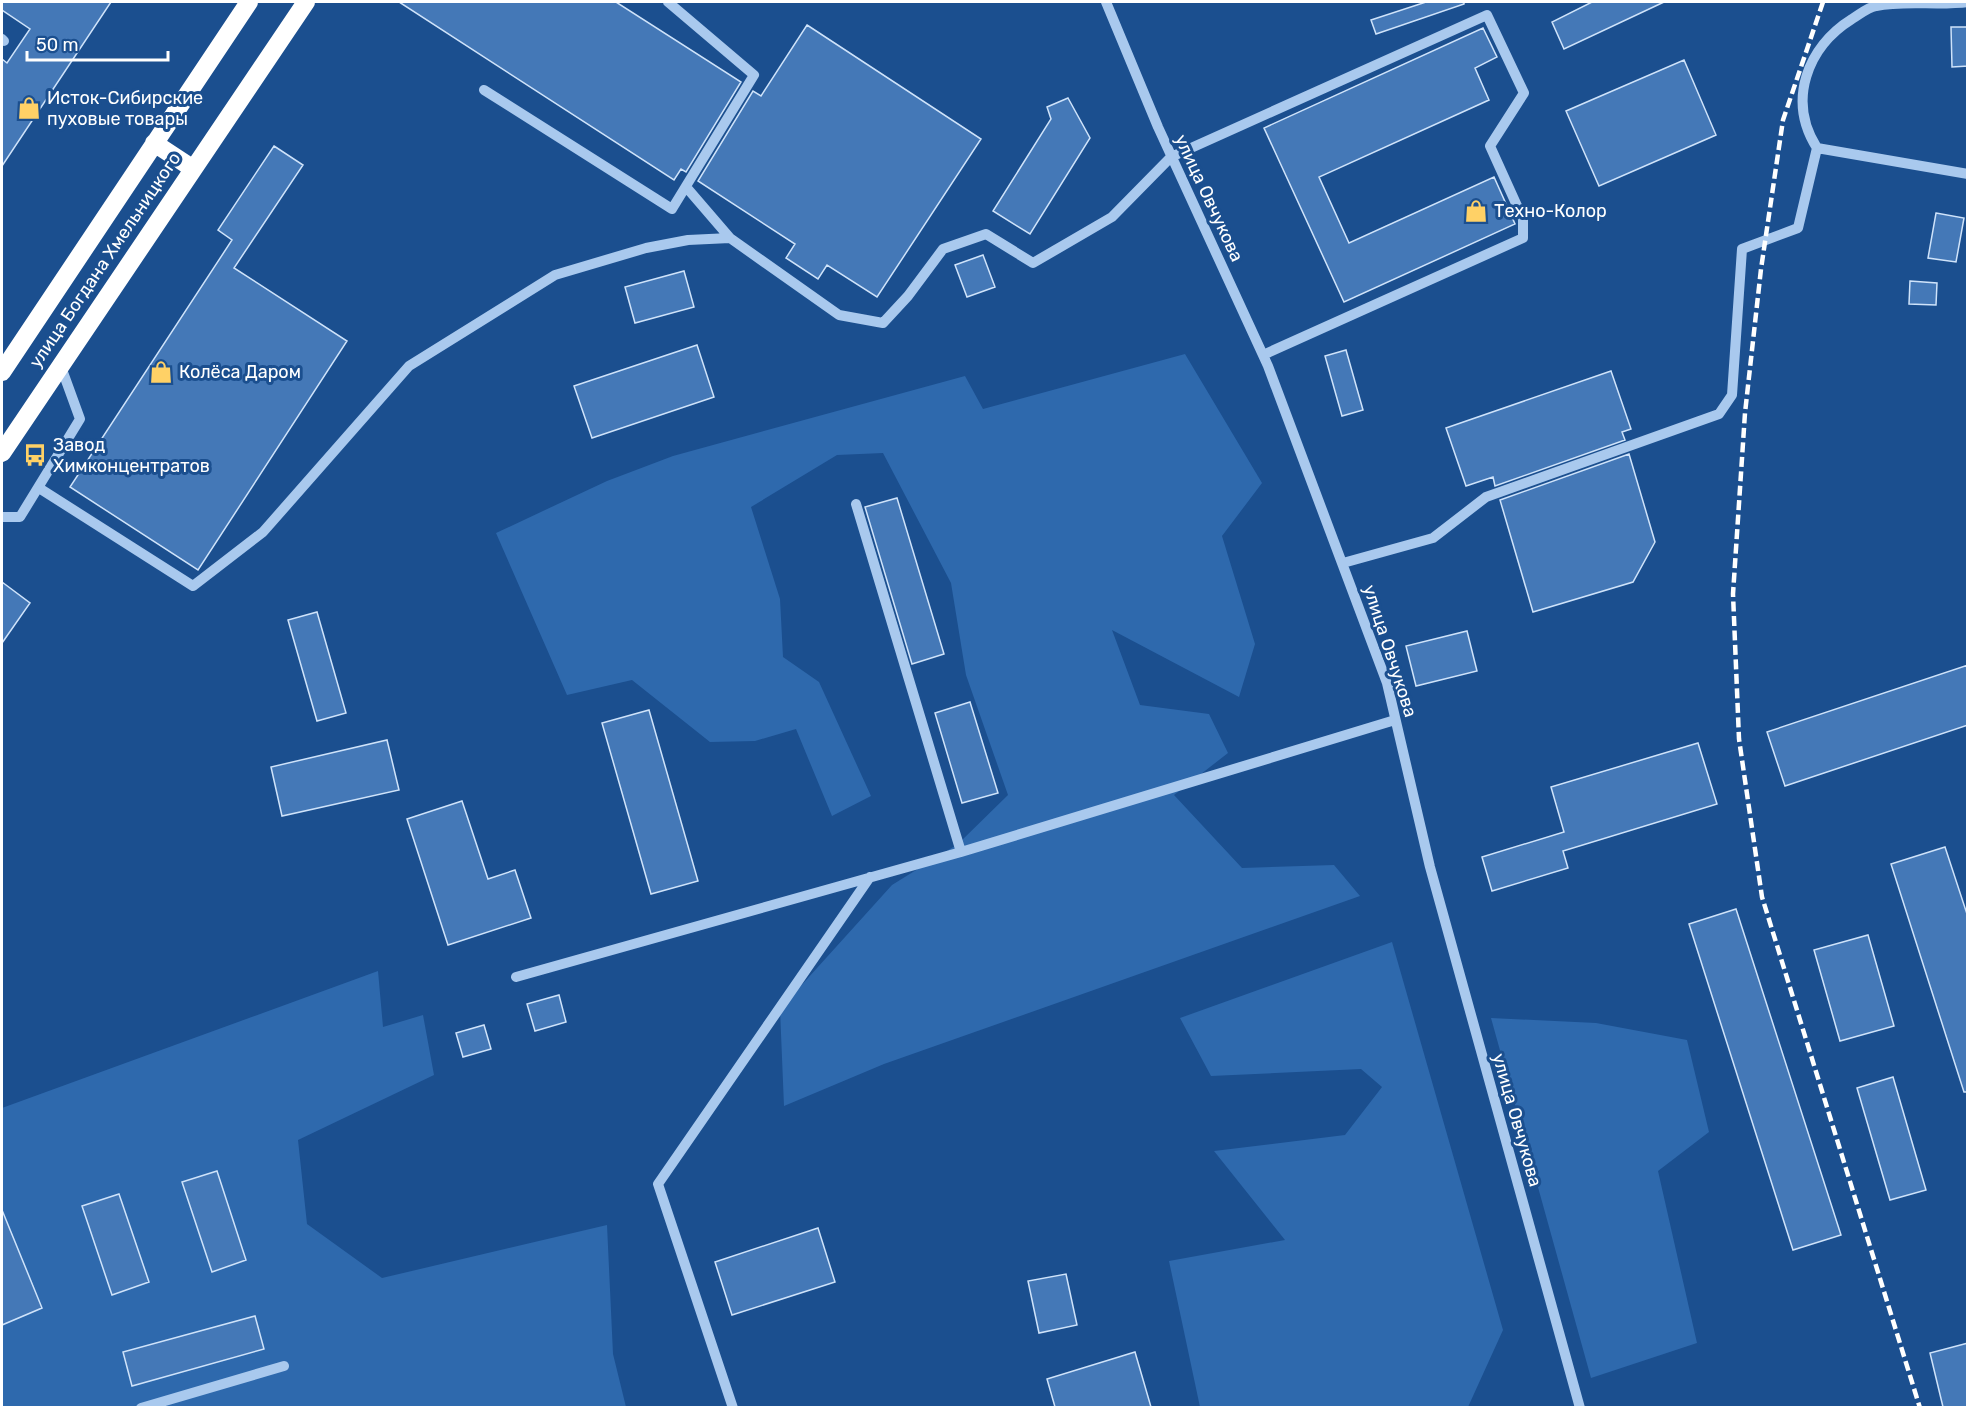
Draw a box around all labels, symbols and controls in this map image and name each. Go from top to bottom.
scale bar [27,24,168,62]
text: 50 m [36,34,79,56]
place label: Исток-Сибирские пуховые товары [47,87,203,130]
shop icon: Исток-Сибирские пуховые товары [16,95,42,121]
street label: улица Овчукова [1170,131,1248,265]
street label: улица Богдана Хмельницкого [24,148,186,372]
shop icon: Техно-Колор [1463,198,1489,224]
place label: Техно-Колор [1494,200,1607,222]
shop icon: Колёса Даром [148,359,174,385]
place label: Колёса Даром [179,361,301,383]
place label: Завод Химконцентратов [53,434,210,477]
bus stop icon: Завод Химконцентратов [22,442,48,468]
street label: улица Овчукова [1358,582,1422,720]
street label: улица Овчукова [1487,1051,1547,1189]

